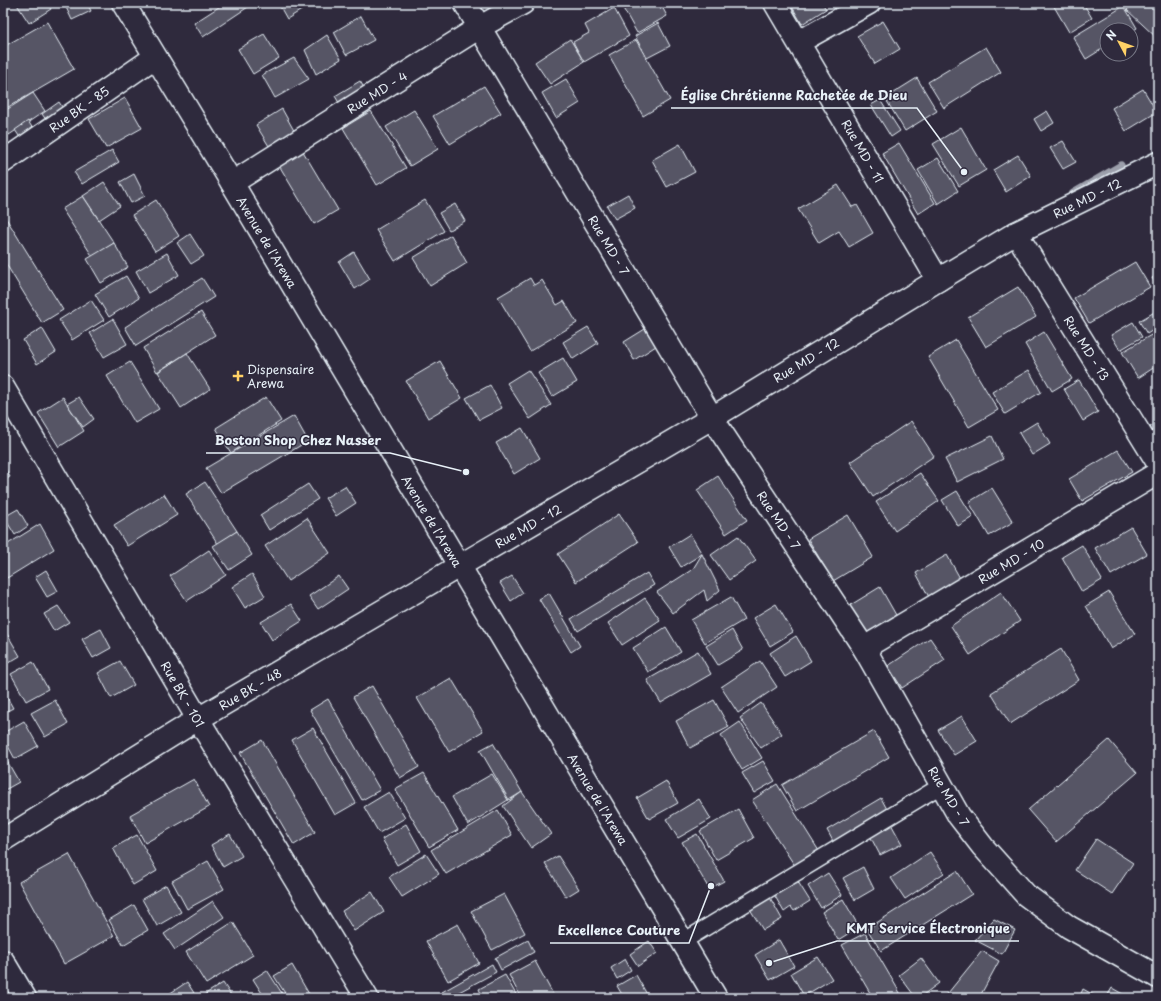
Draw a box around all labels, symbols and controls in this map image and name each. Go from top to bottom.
north arrow [1099,22,1139,62]
text: N [1102,26,1121,44]
street label: Rue MD - 4 [343,66,411,118]
street label: Rue BK - 85 [45,82,113,136]
callout: Église Chrétienne Rachetée de Dieu [671,83,917,108]
text: Église Chrétienne Rachetée de Dieu [681,85,907,104]
street label: Rue MD - 11 [838,116,888,186]
street label: Rue MD - 12 [1050,174,1124,222]
street label: Avenue de l'Arewa [232,193,302,292]
street label: Rue MD - 7 [584,212,634,278]
street label: Rue MD - 13 [1060,312,1114,384]
street label: Rue MD - 12 [770,333,842,387]
place label: Dispensaire Arewa [247,360,314,392]
marker: Dispensaire Arewa [232,370,244,382]
callout: Boston Shop Chez Nasser [206,428,390,453]
text: Boston Shop Chez Nasser [215,430,381,449]
street label: Avenue de l'Arewa [397,472,467,571]
street label: Rue MD - 7 [753,487,805,553]
street label: Rue MD - 12 [491,500,565,552]
street label: Rue MD - 10 [975,534,1048,588]
street label: Rue BK - 101 [157,658,209,730]
street label: Rue BK - 48 [215,664,285,714]
street label: Avenue de l'Arewa [563,750,633,849]
street label: Rue MD - 7 [924,763,974,829]
callout: KMT Service Électronique [837,916,1019,941]
callout: Excellence Couture [550,918,689,943]
text: KMT Service Électronique [846,918,1010,937]
text: Excellence Couture [558,920,680,939]

